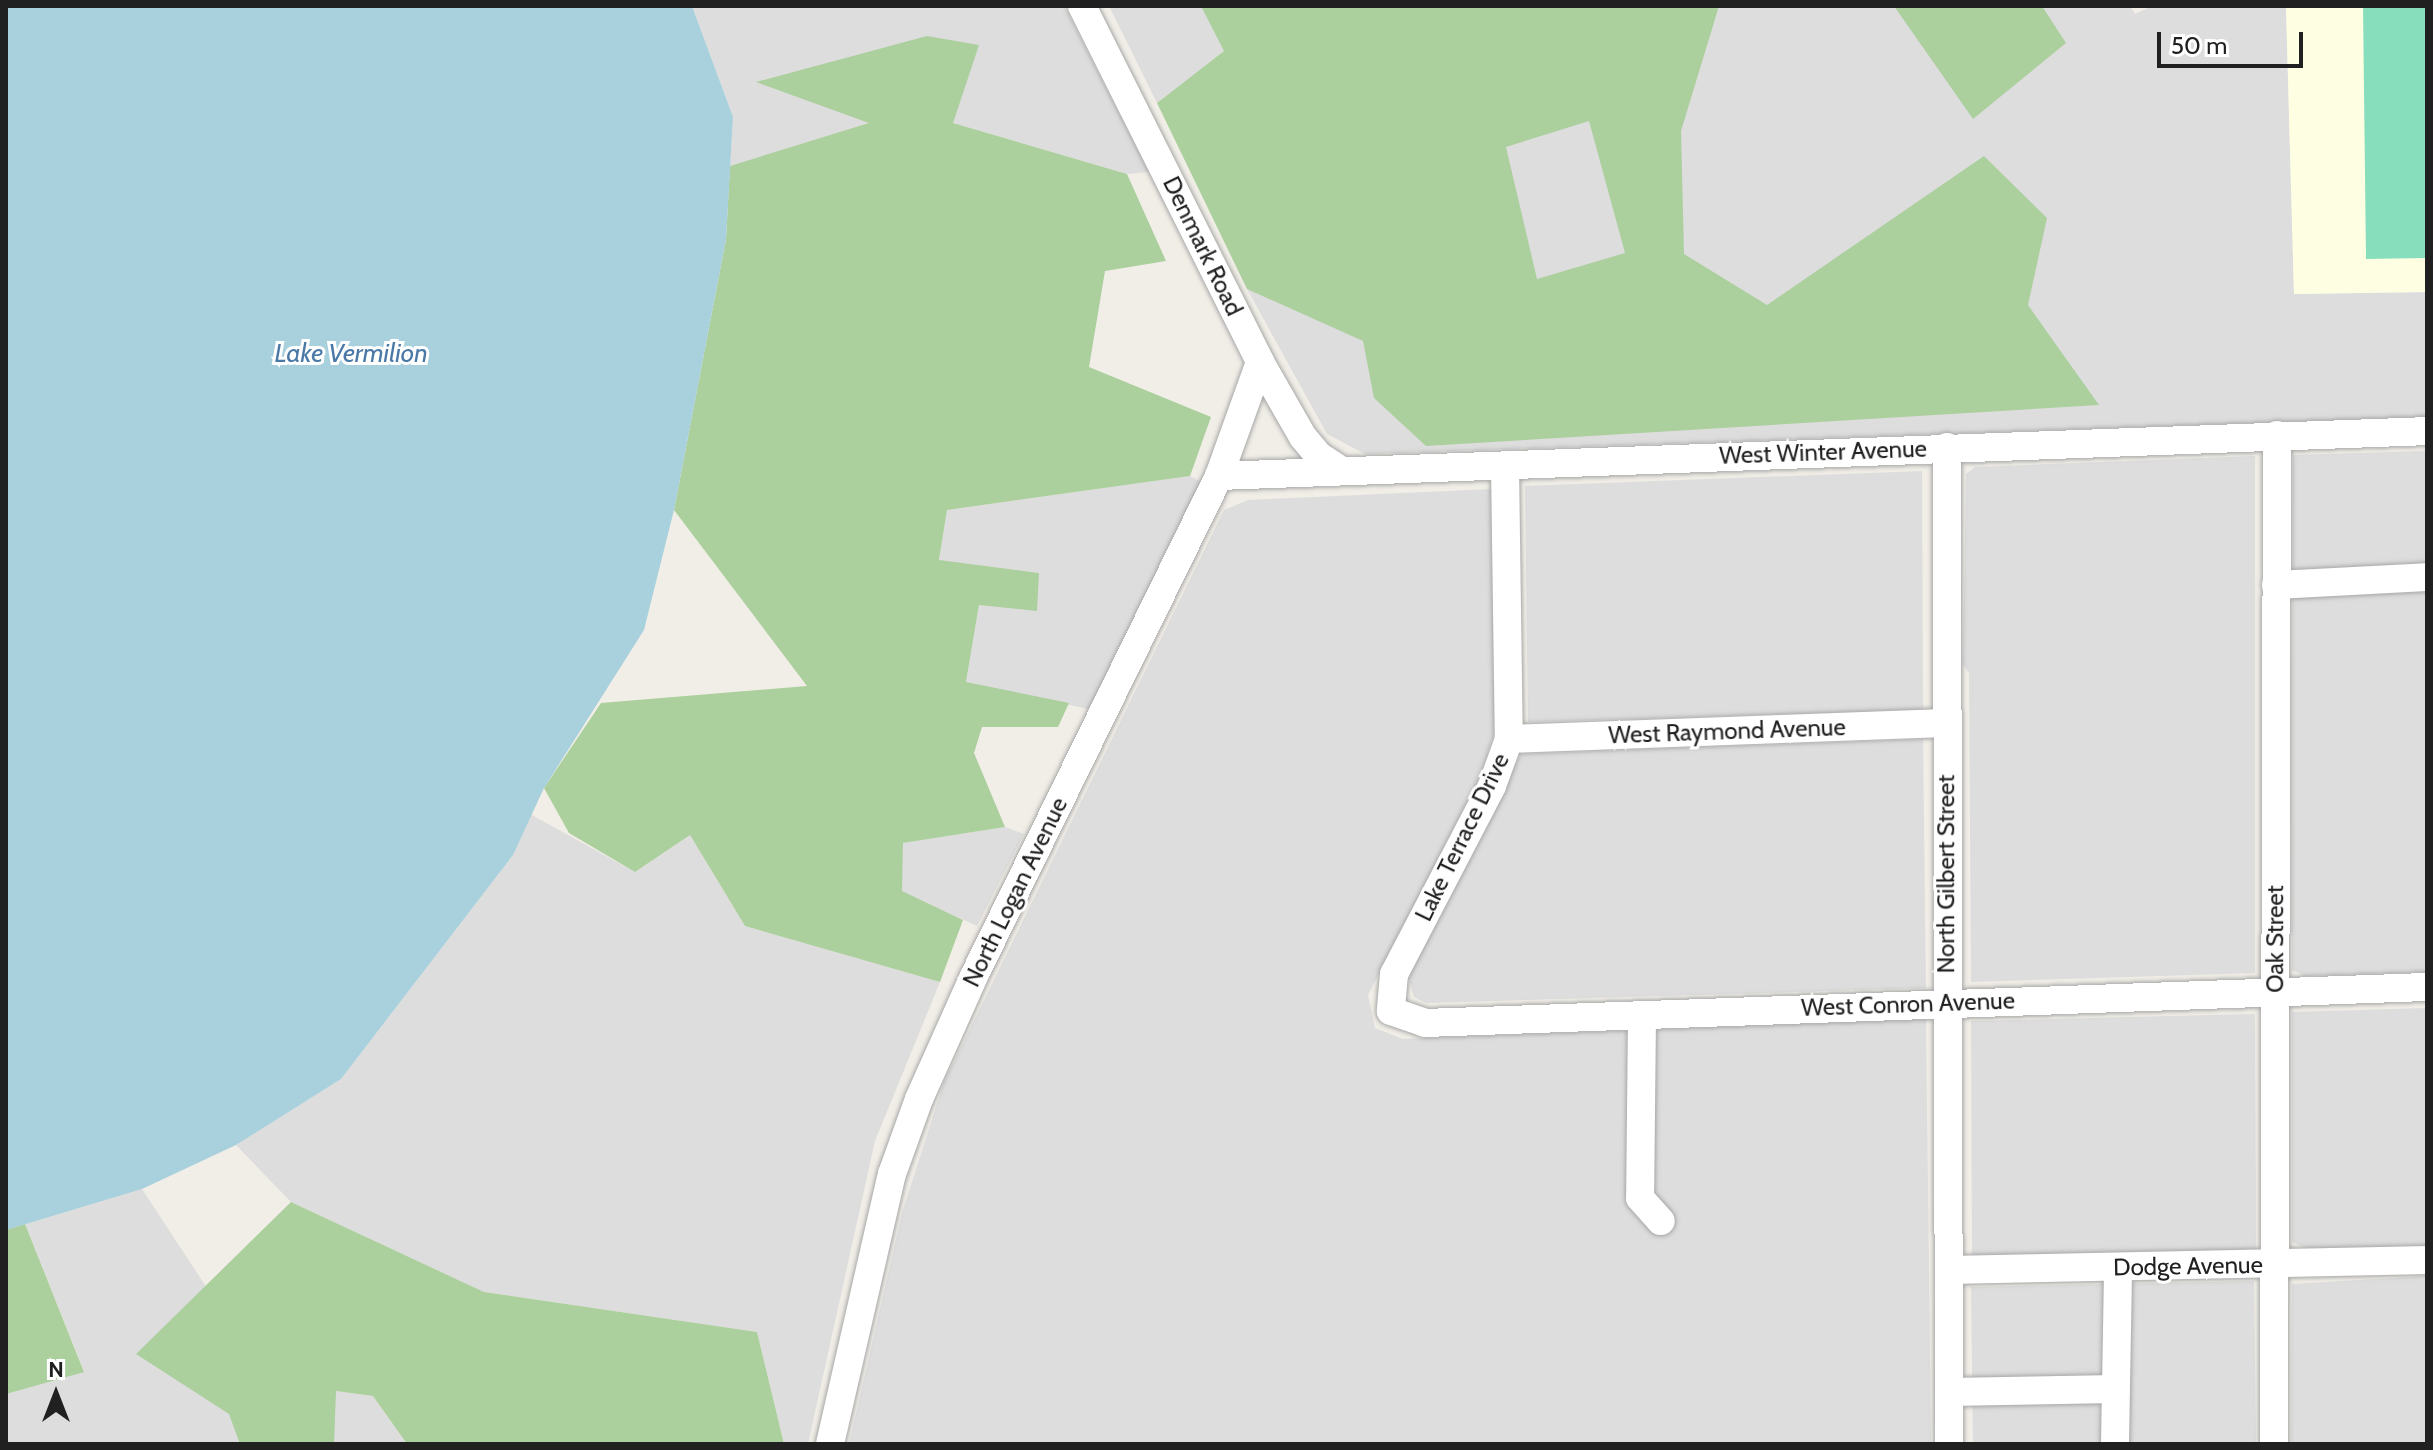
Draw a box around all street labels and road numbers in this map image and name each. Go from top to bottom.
street label: Denmark Road [1157,172,1249,320]
street label: West Winter Avenue [1719,434,1927,470]
street label: West Raymond Avenue [1608,712,1846,750]
street label: Lake Terrace Drive [1409,748,1515,926]
street label: North Gilbert Street [1932,775,1960,973]
street label: North Logan Avenue [957,793,1073,991]
street label: Oak Street [2261,885,2289,993]
street label: West Conron Avenue [1801,986,2015,1022]
street label: Dodge Avenue [2113,1250,2263,1282]

